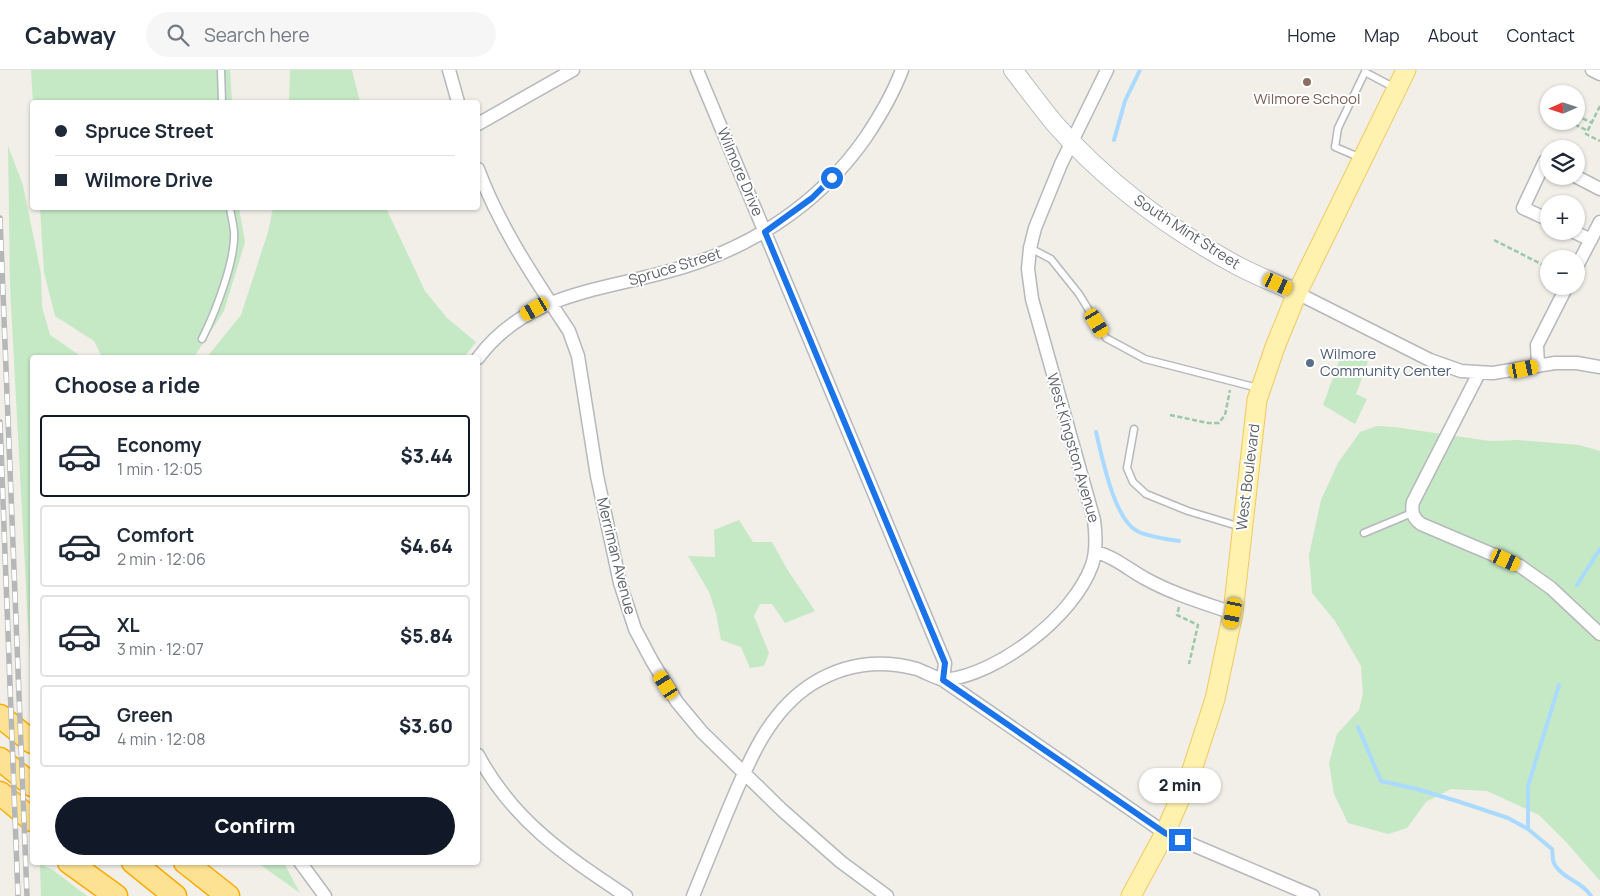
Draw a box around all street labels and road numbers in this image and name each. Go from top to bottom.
street label: Wilmore Drive [712,124,769,220]
street label: South Mint Street [1130,189,1245,274]
street label: Spruce Street [626,242,724,291]
street label: West Kingston Avenue [1042,371,1105,525]
street label: West Boulevard [1231,422,1264,532]
street label: Merriman Avenue [592,495,641,617]

